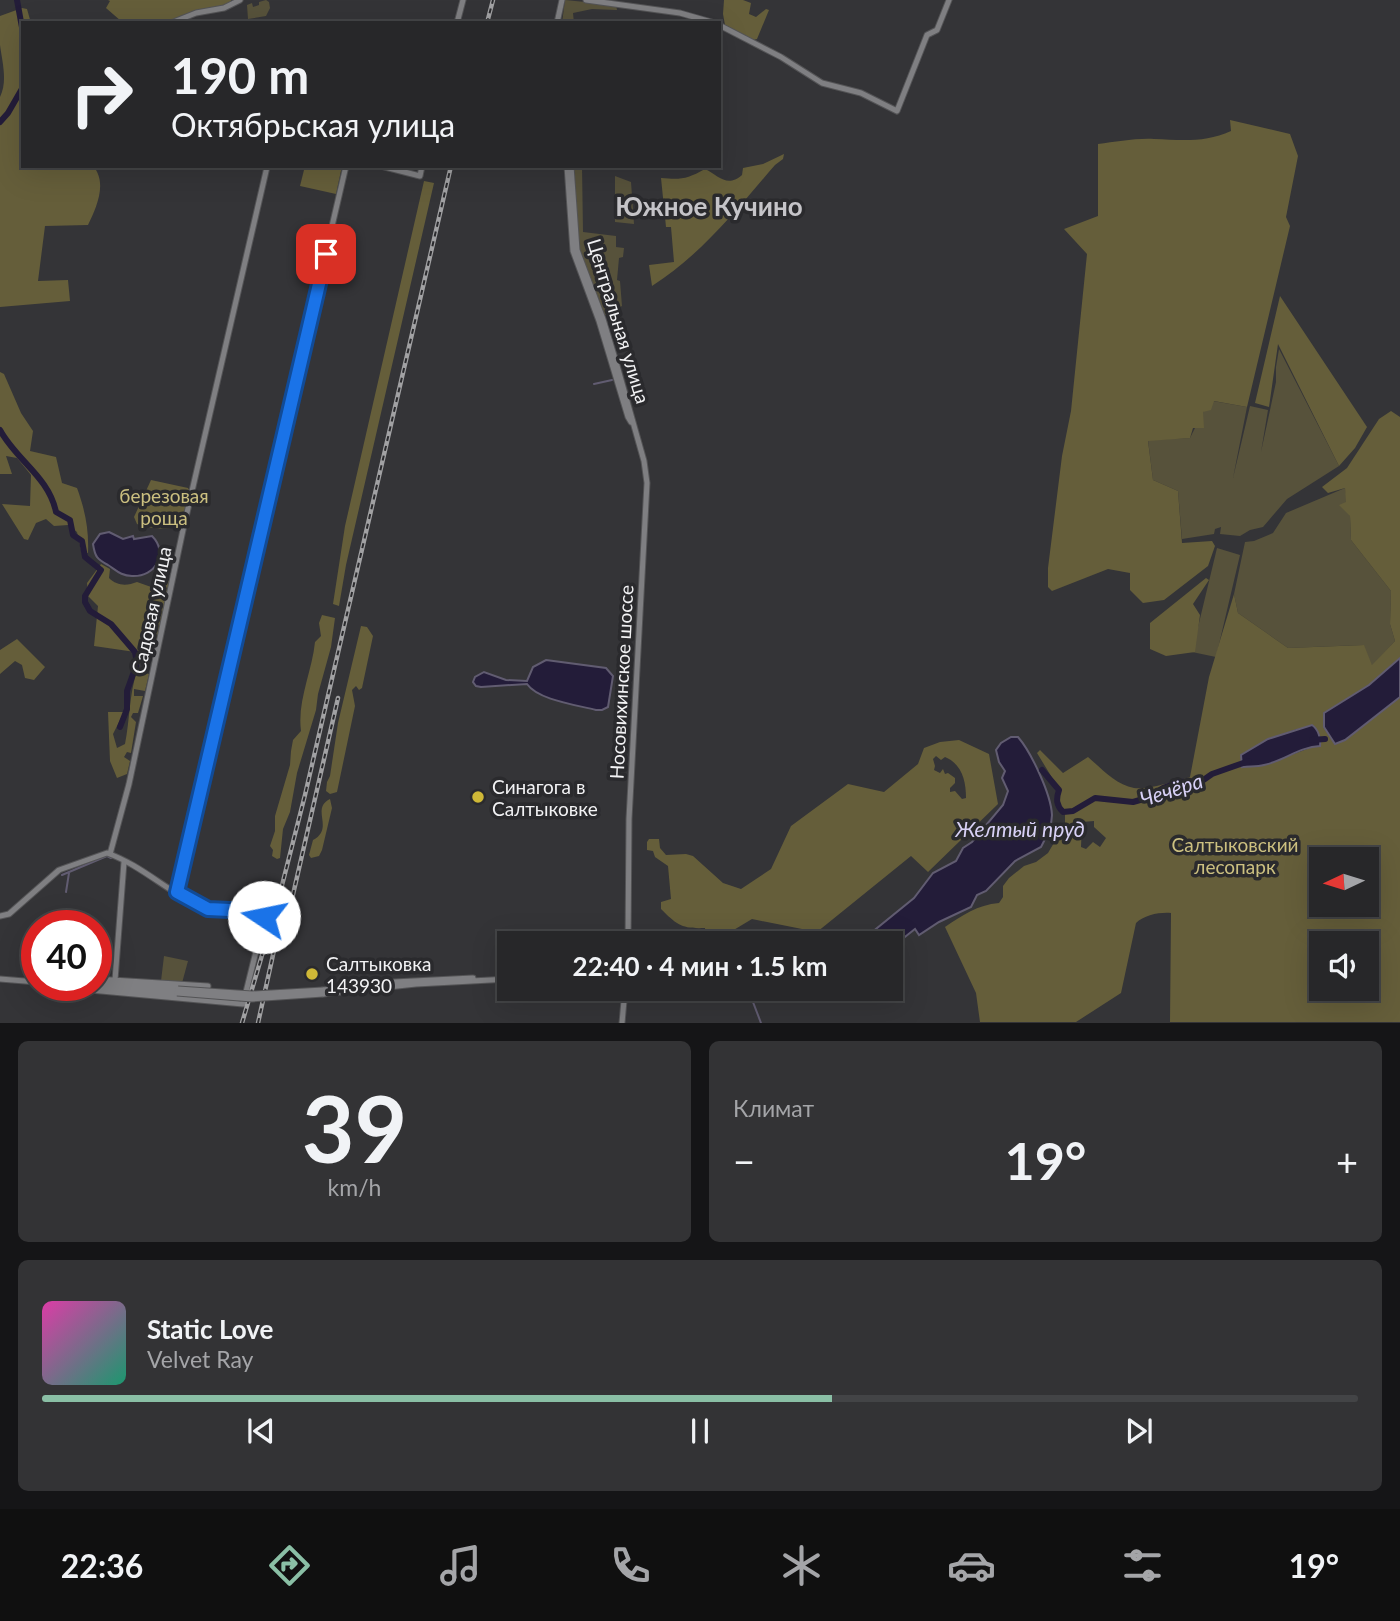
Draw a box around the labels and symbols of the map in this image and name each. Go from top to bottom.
district label: Южное Кучино [615,190,803,222]
pin [296,224,356,284]
street label: Центральная улица [583,236,655,406]
park label: березовая роща [119,484,209,529]
street label: Садовая улица [126,544,176,676]
street label: Носовихинское шоссе [604,584,638,780]
water label: Чечёра [1136,767,1206,811]
place label: Синагога в Салтыковке [492,775,598,820]
marker: Синагога в Салтыковке [470,789,486,805]
water label: Желтый пруд [954,816,1085,841]
park label: Салтыковский лесопарк [1172,833,1299,878]
north arrow [1309,847,1379,917]
position arrow [227,880,301,954]
speed limit sign: 40 [21,910,112,1001]
place label: Салтыковка 143930 [326,952,432,997]
marker: Салтыковка 143930 [304,966,320,982]

